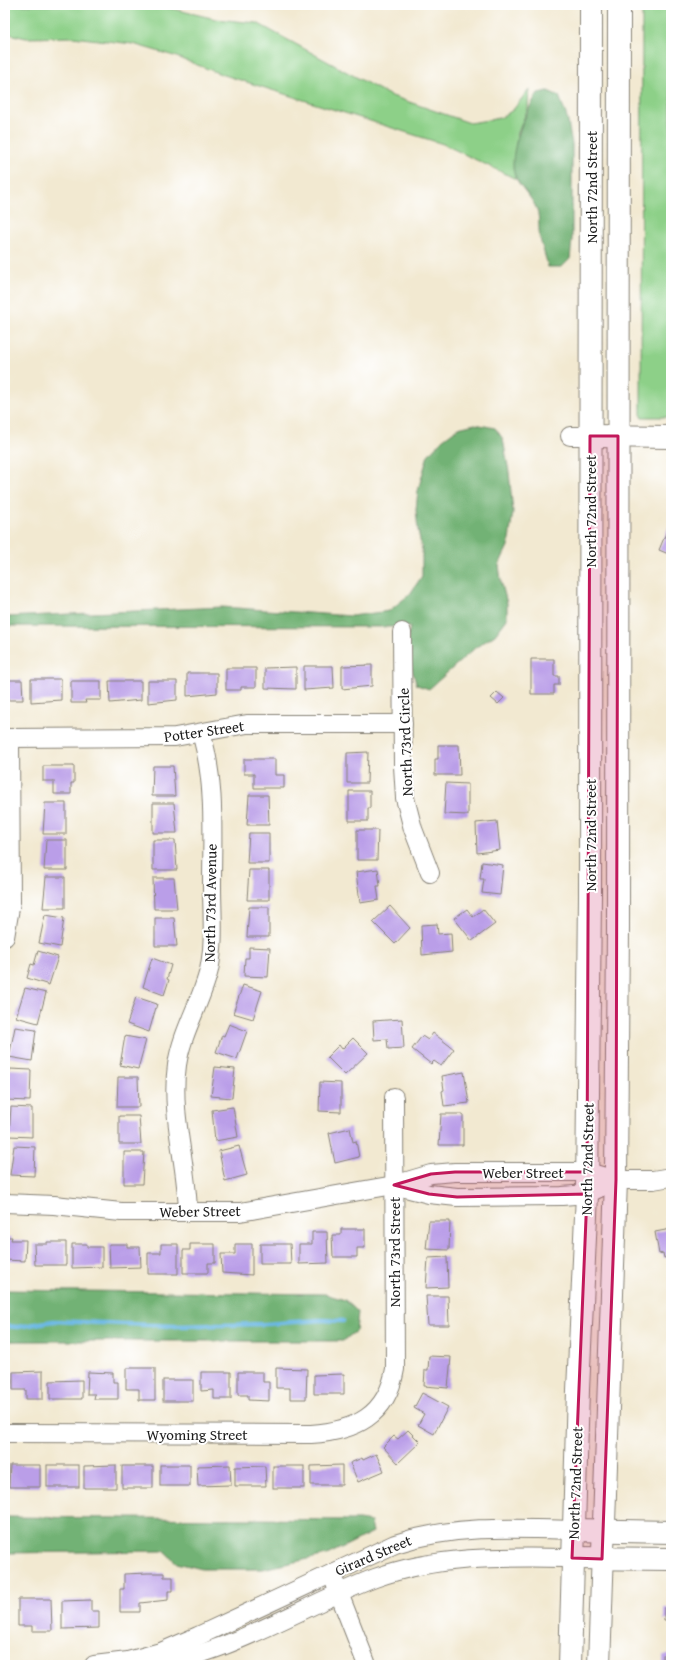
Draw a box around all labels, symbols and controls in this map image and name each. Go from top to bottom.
street label: North 72nd Street [581,130,602,243]
street label: North 72nd Street [580,454,601,567]
street label: North 73rd Circle [393,687,417,797]
street label: Potter Street [163,715,246,747]
street label: North 72nd Street [580,778,601,891]
street label: North 73rd Avenue [198,844,222,962]
street label: North 72nd Street [576,1102,598,1216]
street label: Weber Street [482,1162,564,1183]
street label: North 73rd Street [384,1196,405,1307]
street label: Weber Street [159,1200,242,1222]
street label: Wyoming Street [146,1424,248,1445]
street label: North 72nd Street [563,1426,587,1540]
street label: Girard Street [331,1529,415,1581]

